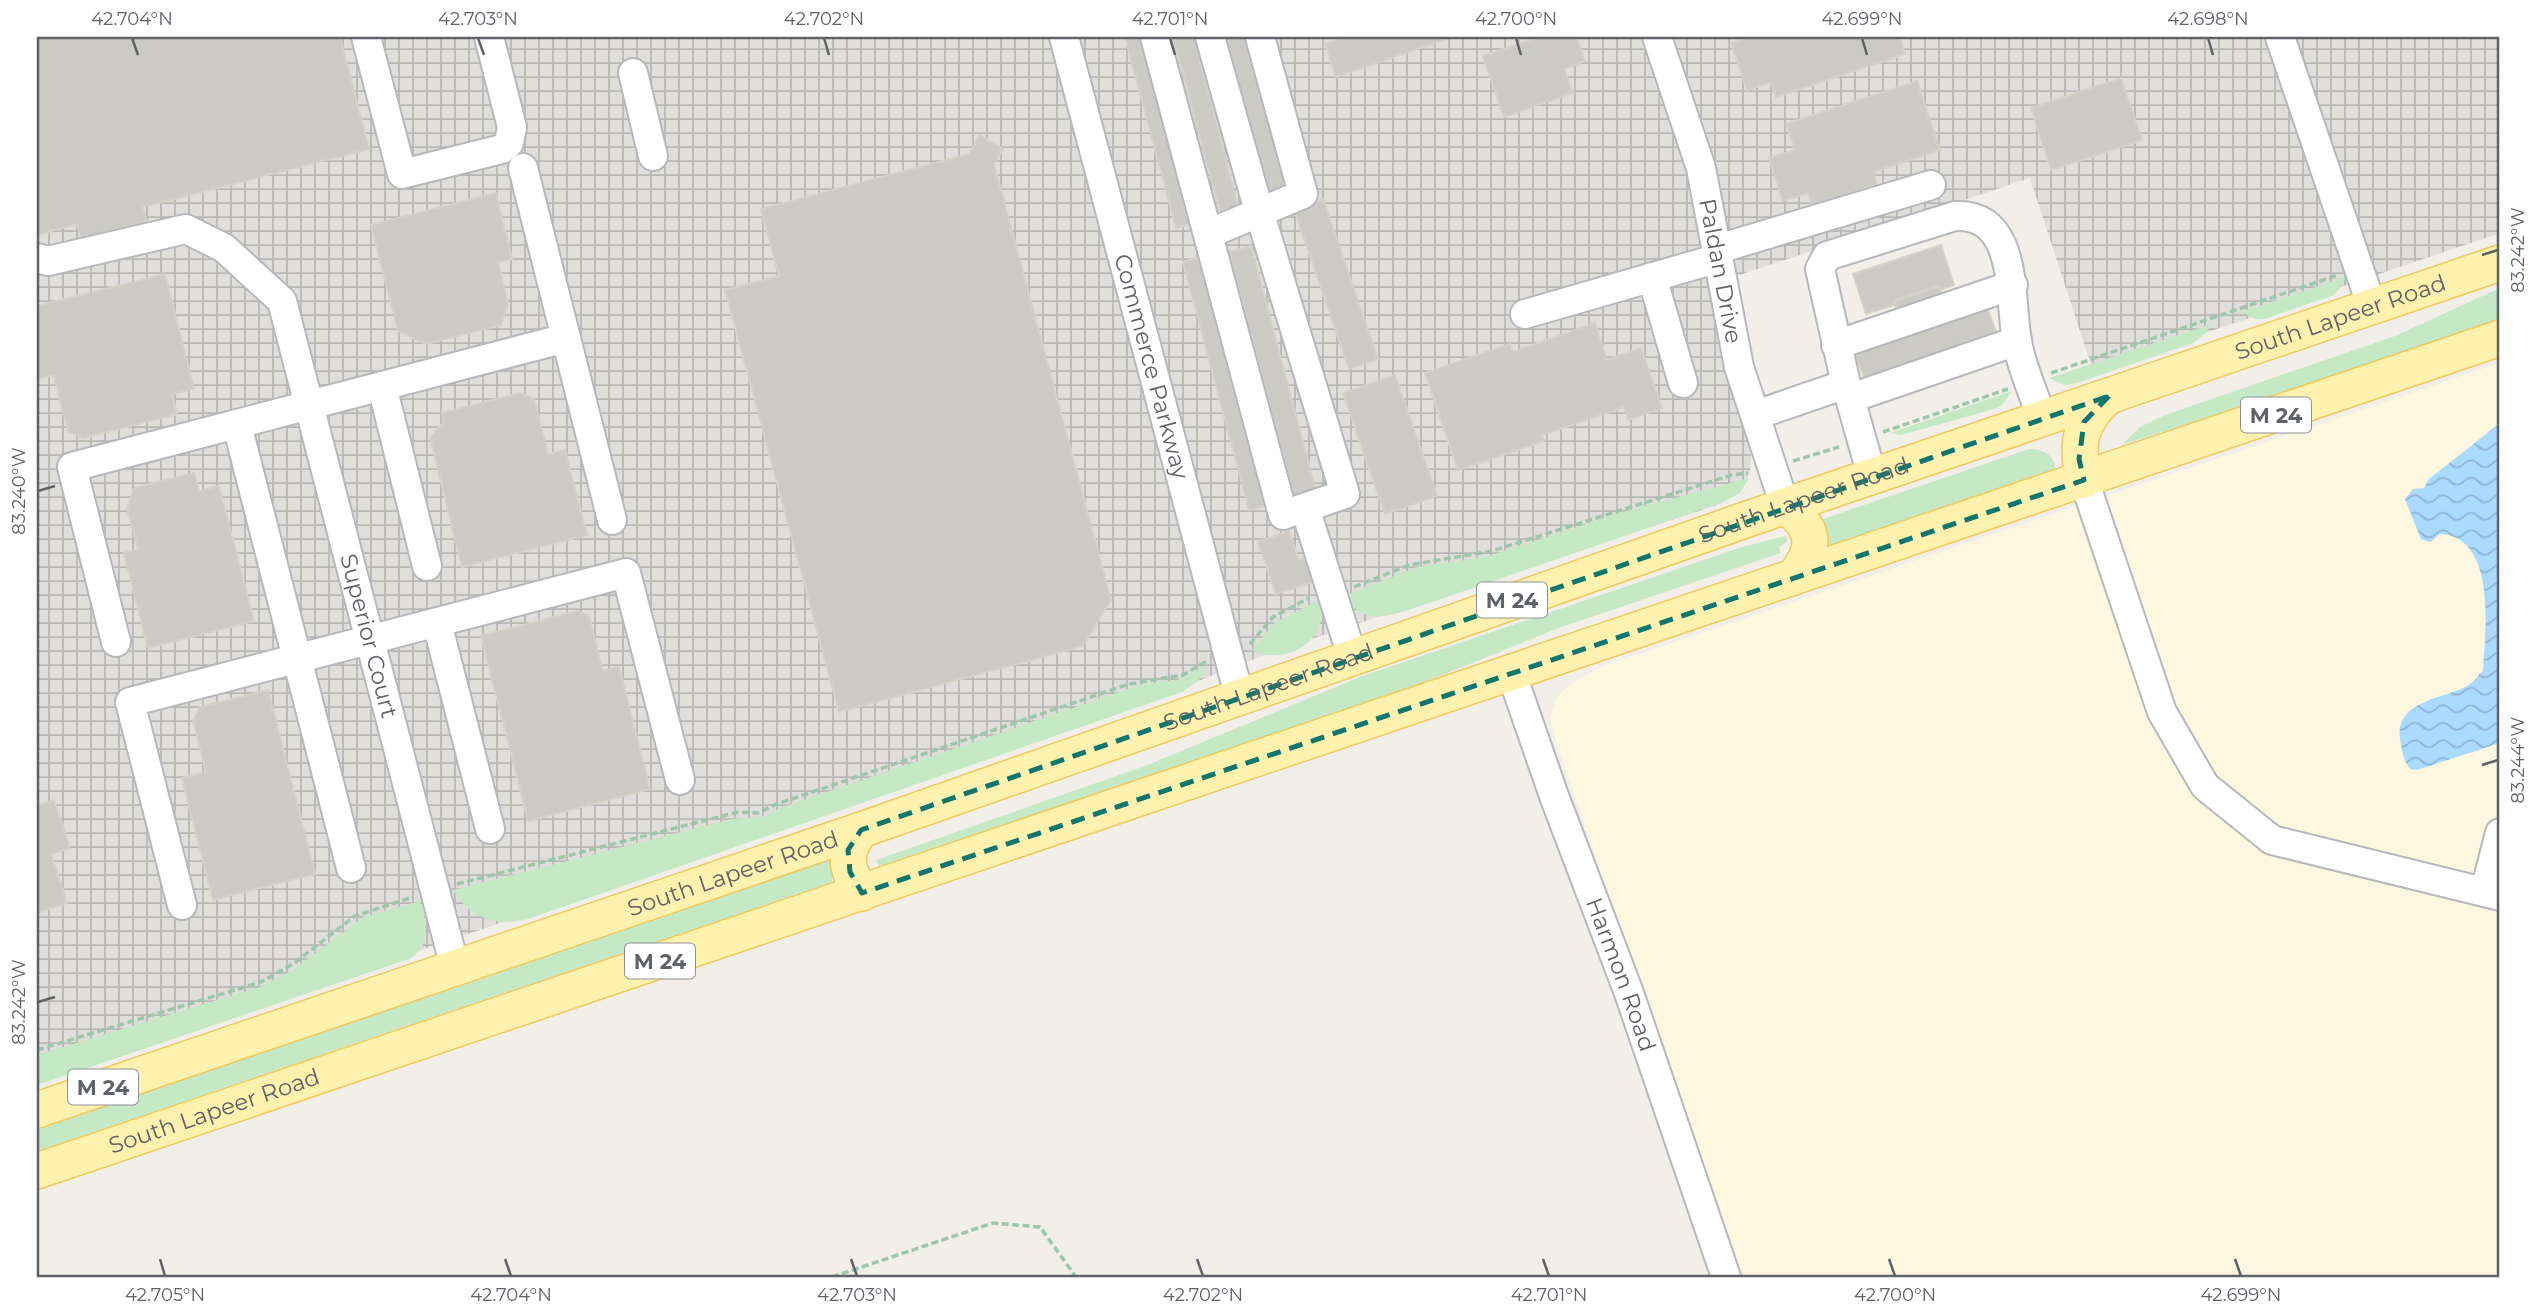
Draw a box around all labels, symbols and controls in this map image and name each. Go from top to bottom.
text: 42.704°N [91,8,173,30]
text: 42.703°N [438,8,518,30]
text: 42.702°N [784,8,864,30]
text: 42.701°N [1132,8,1208,30]
text: 42.700°N [1475,8,1557,30]
text: 42.699°N [1822,8,1902,30]
text: 42.698°N [2167,8,2249,30]
street label: Paldan Drive [1693,196,1748,346]
text: 83.242°W [2507,207,2529,293]
street label: Commerce Parkway [1108,251,1195,483]
street label: South Lapeer Road [2231,268,2449,366]
road number: M 24 [2241,398,2311,432]
text: 83.240°W [8,447,30,535]
street label: South Lapeer Road [1695,451,1913,549]
street label: Superior Court [334,551,404,721]
road number: M 24 [1477,582,1547,618]
street label: South Lapeer Road [1160,637,1377,737]
text: 83.244°W [2507,717,2529,803]
street label: South Lapeer Road [624,825,842,922]
street label: Harmon Road [1580,894,1662,1055]
road number: M 24 [625,944,695,978]
text: 83.242°W [8,959,30,1045]
street label: South Lapeer Road [105,1062,323,1160]
road number: M 24 [68,1070,138,1104]
text: 42.705°N [125,1284,205,1306]
text: 42.704°N [470,1284,552,1306]
text: 42.703°N [817,1284,897,1306]
text: 42.702°N [1163,1284,1243,1306]
text: 42.701°N [1511,1284,1587,1306]
text: 42.700°N [1854,1284,1936,1306]
text: 42.699°N [2201,1284,2281,1306]

